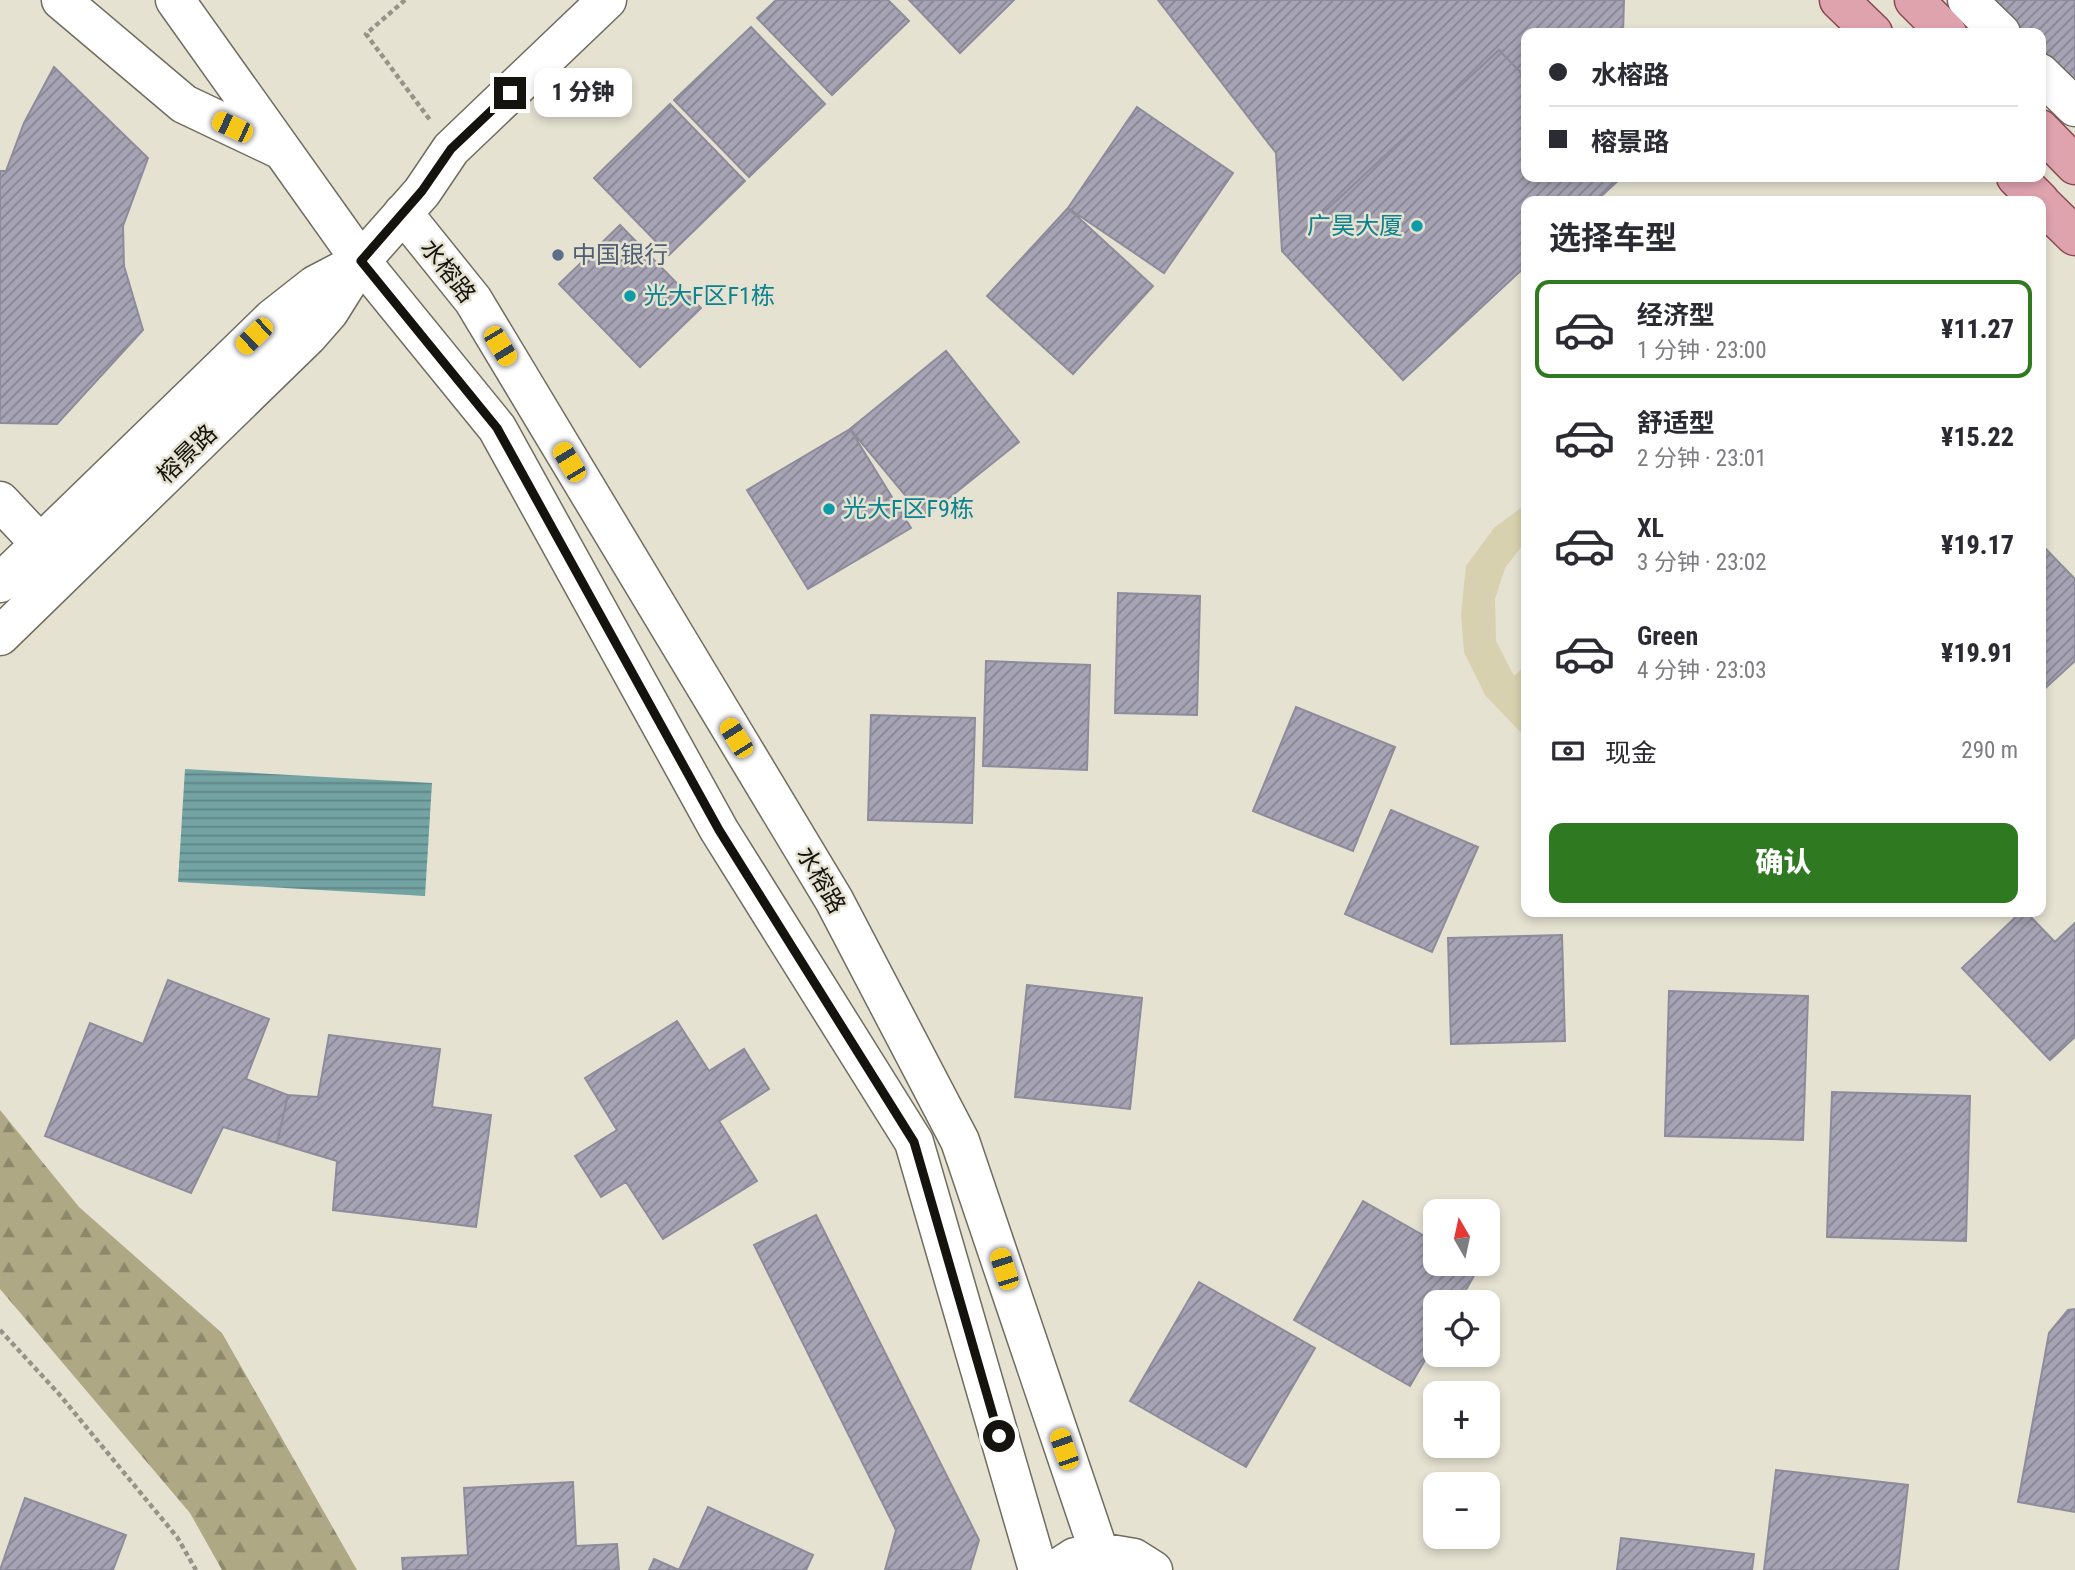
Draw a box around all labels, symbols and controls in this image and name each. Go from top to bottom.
text: 水榕路 [1591,60,1669,90]
callout: 1 分钟 [534,68,632,118]
route end [494,77,526,109]
text: 1 分钟 [552,79,615,106]
car [209,109,256,145]
text: 榕景路 [1591,127,1669,157]
place label: 广昊大厦 [1307,212,1403,240]
marker: 广昊大厦 [1409,218,1425,234]
text: 选择车型 [1549,219,1677,257]
street label: 水榕路 [415,234,481,308]
place label: 中国银行 [572,241,668,269]
marker: 中国银行 [550,247,566,263]
place label: 光大F区F1栋 [644,282,775,310]
marker: 光大F区F1栋 [622,288,638,304]
icon: car [1553,298,1616,361]
text: 经济型 [1637,300,1715,330]
car [232,314,277,358]
text: ¥11.27 [1941,314,2014,344]
car [481,323,520,369]
text: 1 分钟 · 23:00 [1637,337,1767,364]
icon: car [1553,406,1616,469]
text: 舒适型 [1637,408,1715,438]
street label: 榕景路 [151,419,223,489]
text: ¥15.22 [1941,422,2014,452]
car [550,439,589,485]
text: 2 分钟 · 23:01 [1637,445,1767,472]
place label: 光大F区F9栋 [843,495,974,523]
marker: 光大F区F9栋 [821,501,837,517]
text: XL [1637,513,1664,543]
icon: car [1553,514,1616,577]
text: ¥19.17 [1941,530,2014,560]
text: 3 分钟 · 23:02 [1637,549,1767,576]
text: Green [1637,621,1698,651]
icon: car [1553,622,1616,685]
text: ¥19.91 [1941,638,2014,668]
text: 4 分钟 · 23:03 [1637,657,1767,684]
car [716,715,757,761]
icon: cash [1549,732,1587,770]
text: 290 m [1961,737,2018,764]
text: 现金 [1605,738,1657,768]
button: 确认 [1549,823,2018,903]
street label: 水榕路 [791,842,851,918]
north arrow [1423,1199,1500,1276]
map controls [1423,1199,1500,1549]
car [988,1246,1021,1292]
button: locate [1423,1290,1500,1367]
button: + [1423,1381,1500,1458]
route start [983,1420,1015,1452]
car [1048,1426,1081,1472]
button: − [1423,1472,1500,1549]

